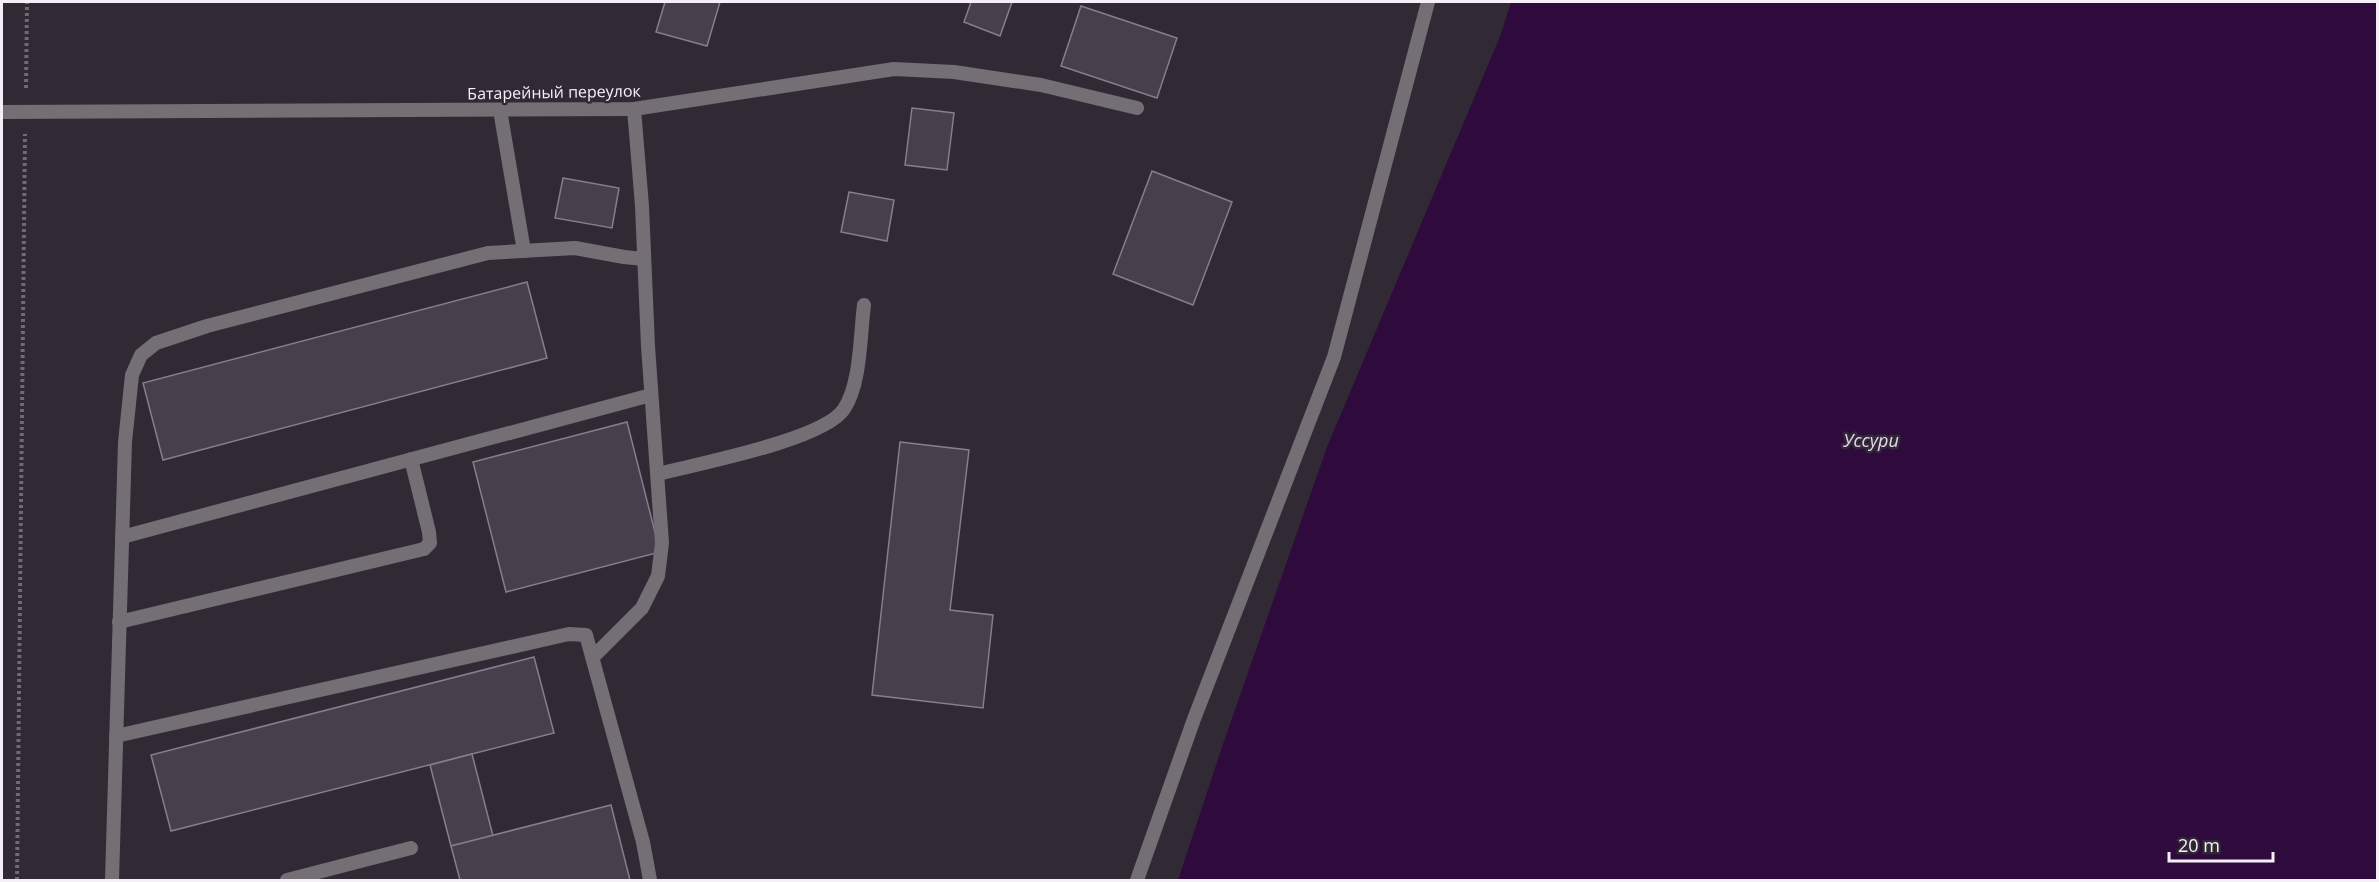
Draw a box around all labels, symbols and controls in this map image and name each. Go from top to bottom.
street label: Батарейный переулок [467,79,642,105]
water label: Уссури [1842,428,1899,452]
scale bar [2169,825,2272,863]
text: 20 m [2178,833,2220,857]

